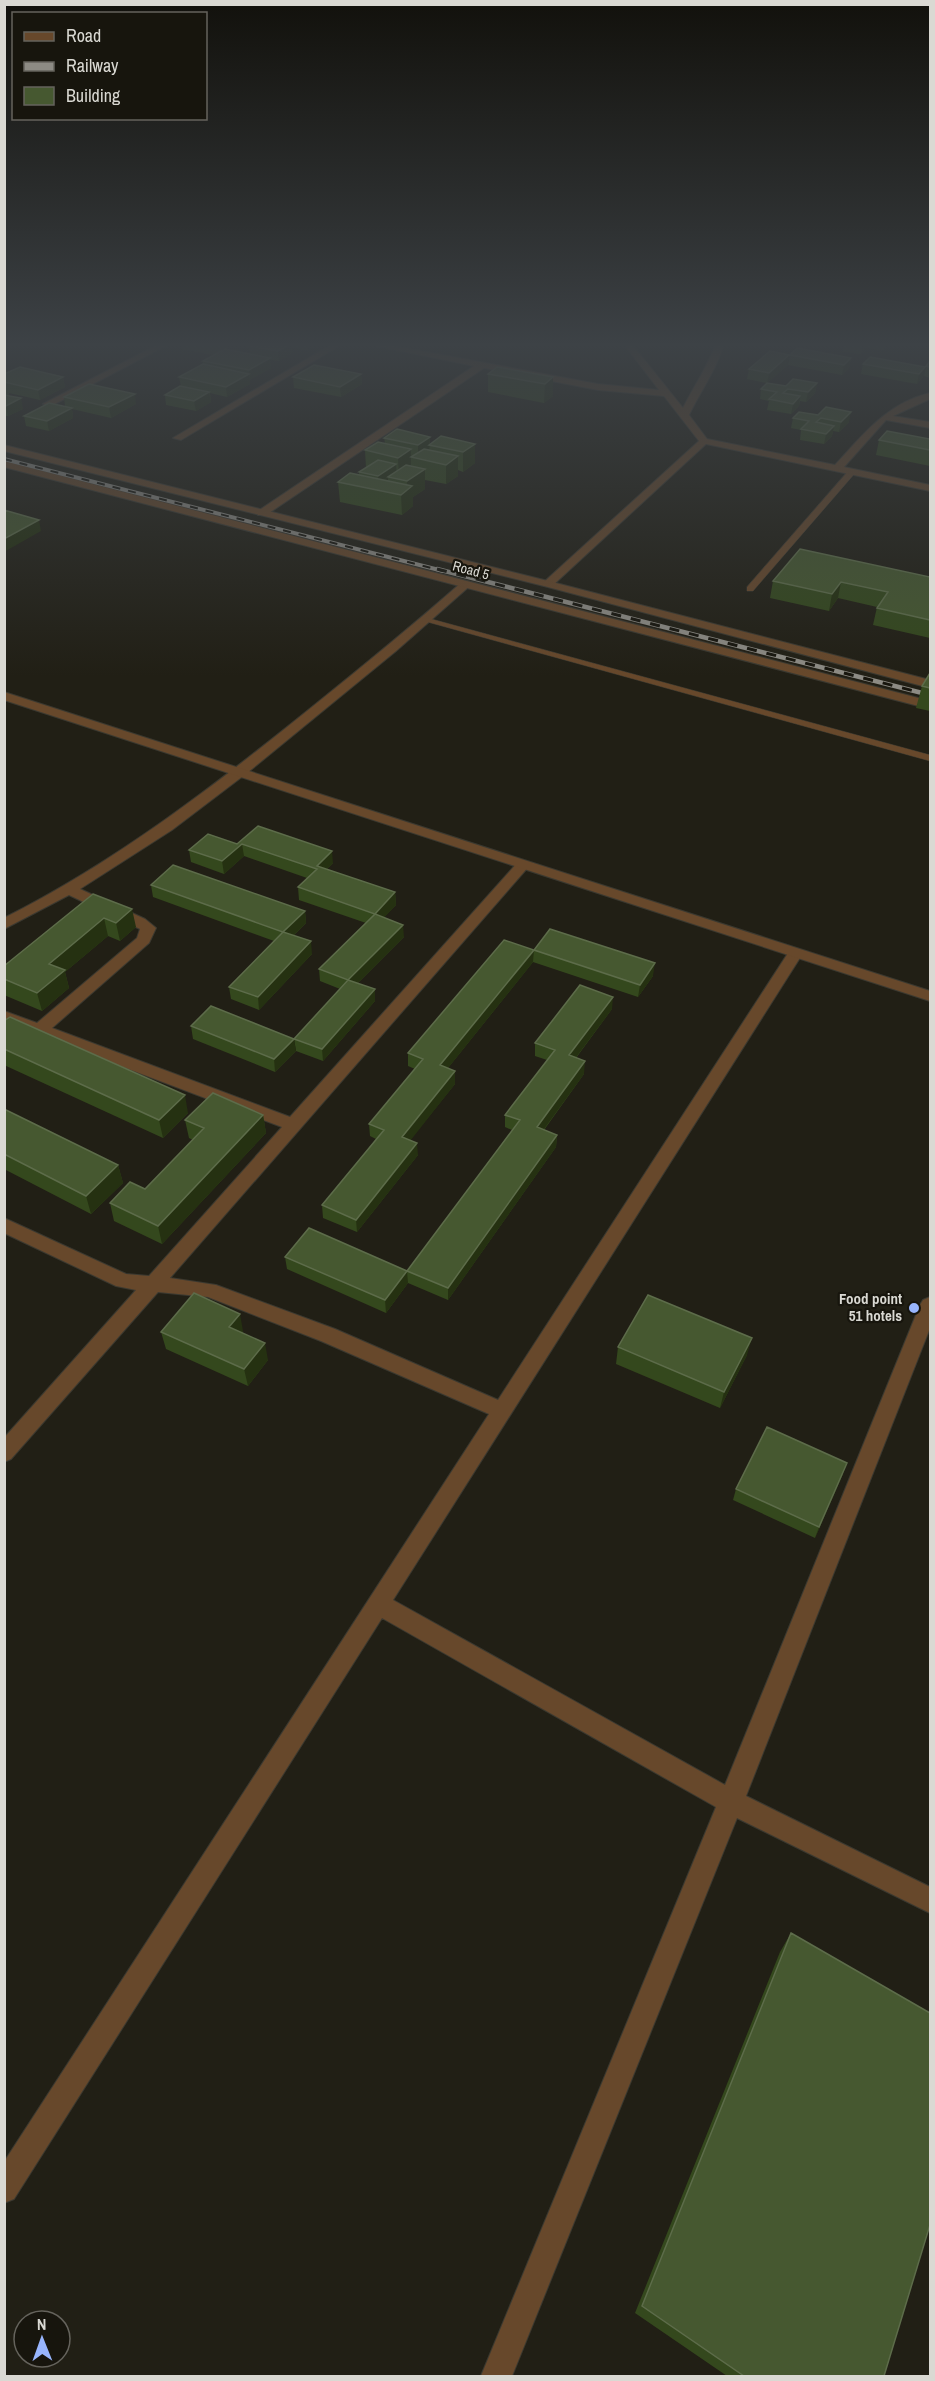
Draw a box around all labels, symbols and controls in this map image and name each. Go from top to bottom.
legend [12,12,207,120]
text: Road [66,23,101,48]
text: Railway [66,53,119,78]
text: Building [66,83,121,108]
street label: Road 5 [451,557,491,583]
place label: Food point 51 hotels [839,1288,902,1326]
marker: Food point 51 hotels [907,1301,921,1315]
north arrow [12,2309,72,2369]
text: N [37,2313,47,2335]

